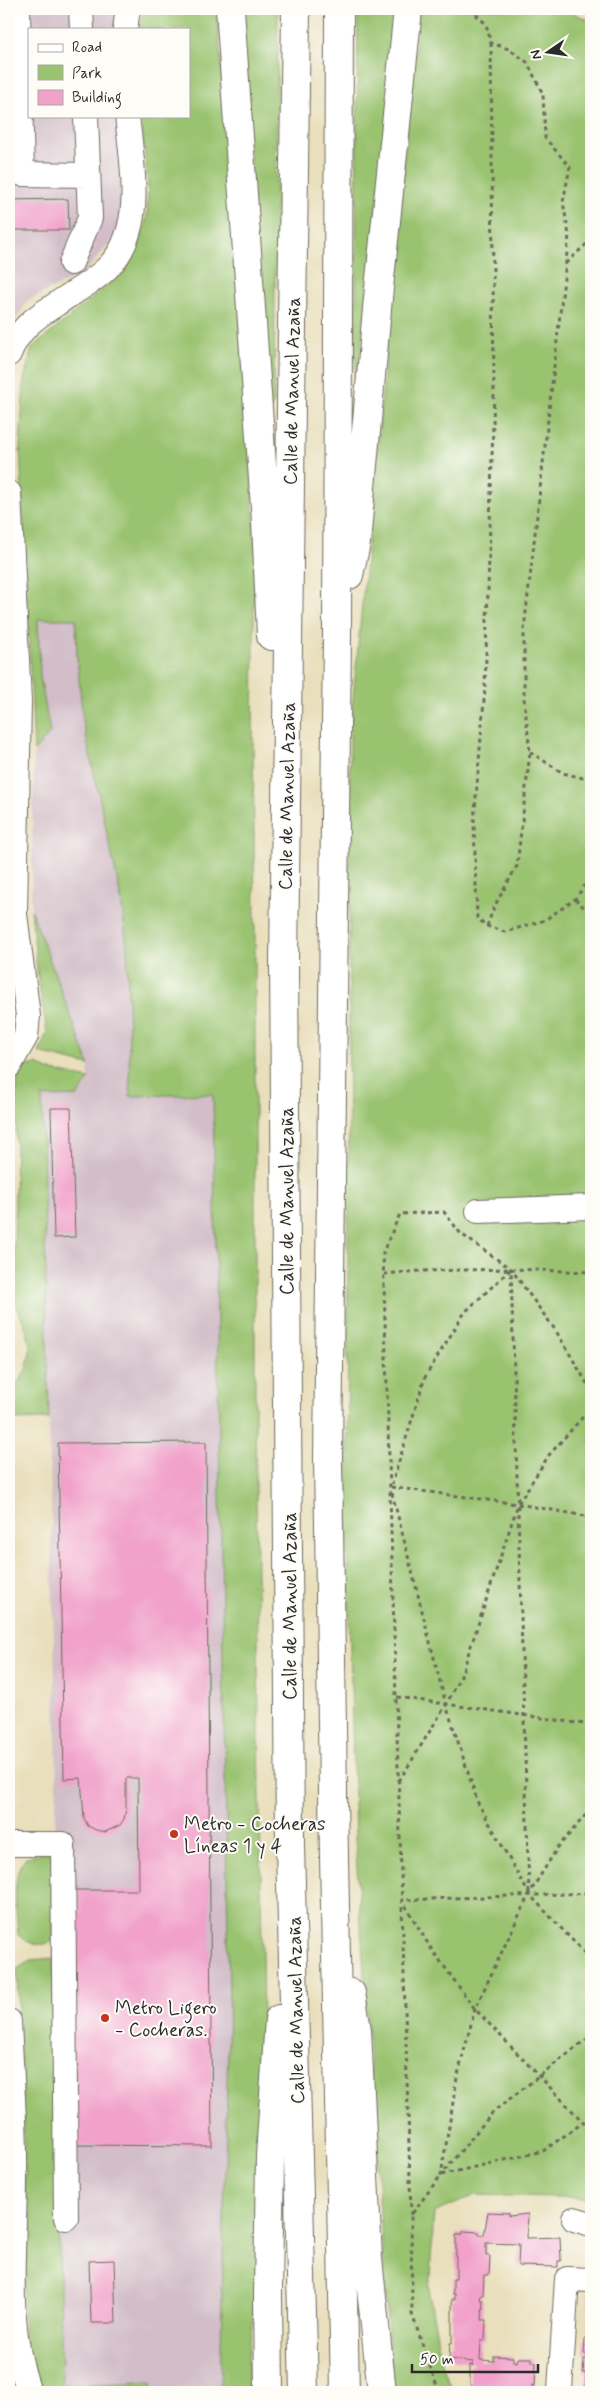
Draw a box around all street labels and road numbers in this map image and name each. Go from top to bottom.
street label: Calle de Manuel Azaña [278,297,307,485]
street label: Calle de Manuel Azaña [273,702,302,890]
street label: Calle de Manuel Azaña [275,1107,300,1295]
street label: Calle de Manuel Azaña [278,1512,303,1700]
street label: Calle de Manuel Azaña [282,1916,311,2104]

